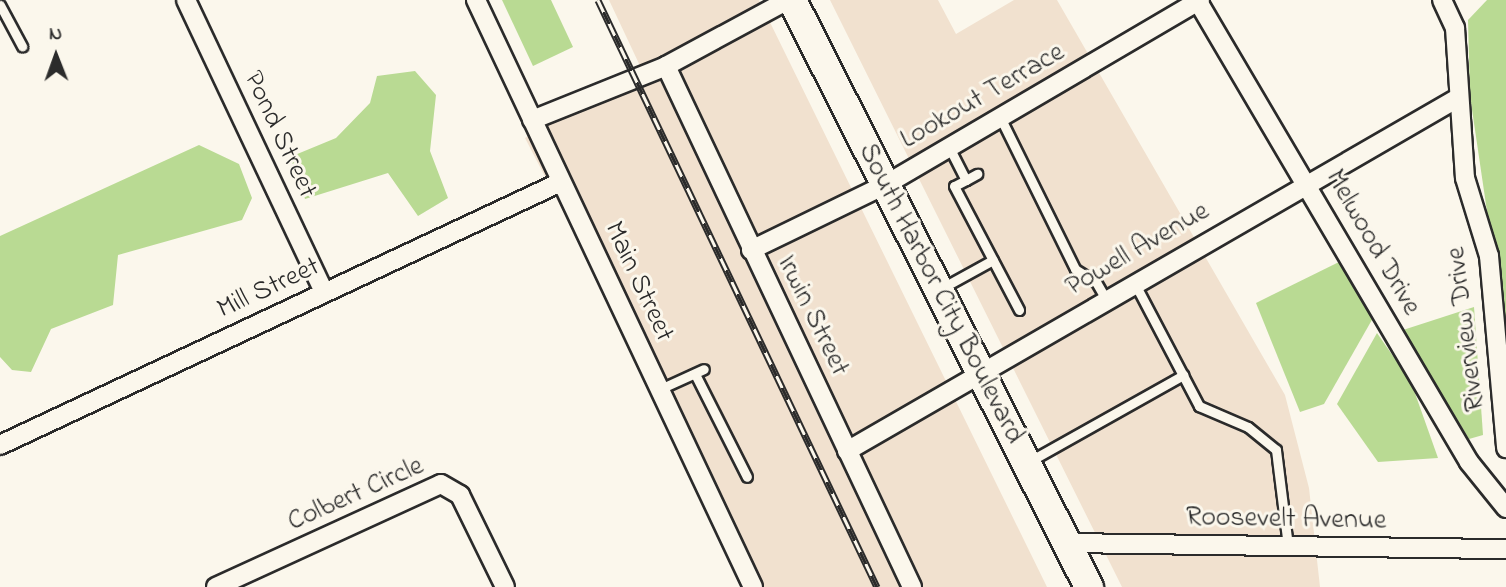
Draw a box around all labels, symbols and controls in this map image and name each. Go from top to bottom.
north arrow [21,21,91,91]
text: N [49,21,62,48]
street label: Lookout Terrace [895,36,1071,158]
street label: Pond Street [235,66,323,204]
street label: South Harbor City Boulevard [850,138,1030,450]
street label: Melwood Drive [1317,164,1427,322]
street label: Powell Avenue [1060,195,1216,305]
street label: Main Street [596,217,680,347]
street label: Riverview Drive [1440,245,1494,413]
street label: Irwin Street [768,250,856,382]
street label: Mill Street [213,251,325,327]
street label: Colbert Circle [283,450,429,540]
street label: Roosevelt Avenue [1186,501,1386,539]

